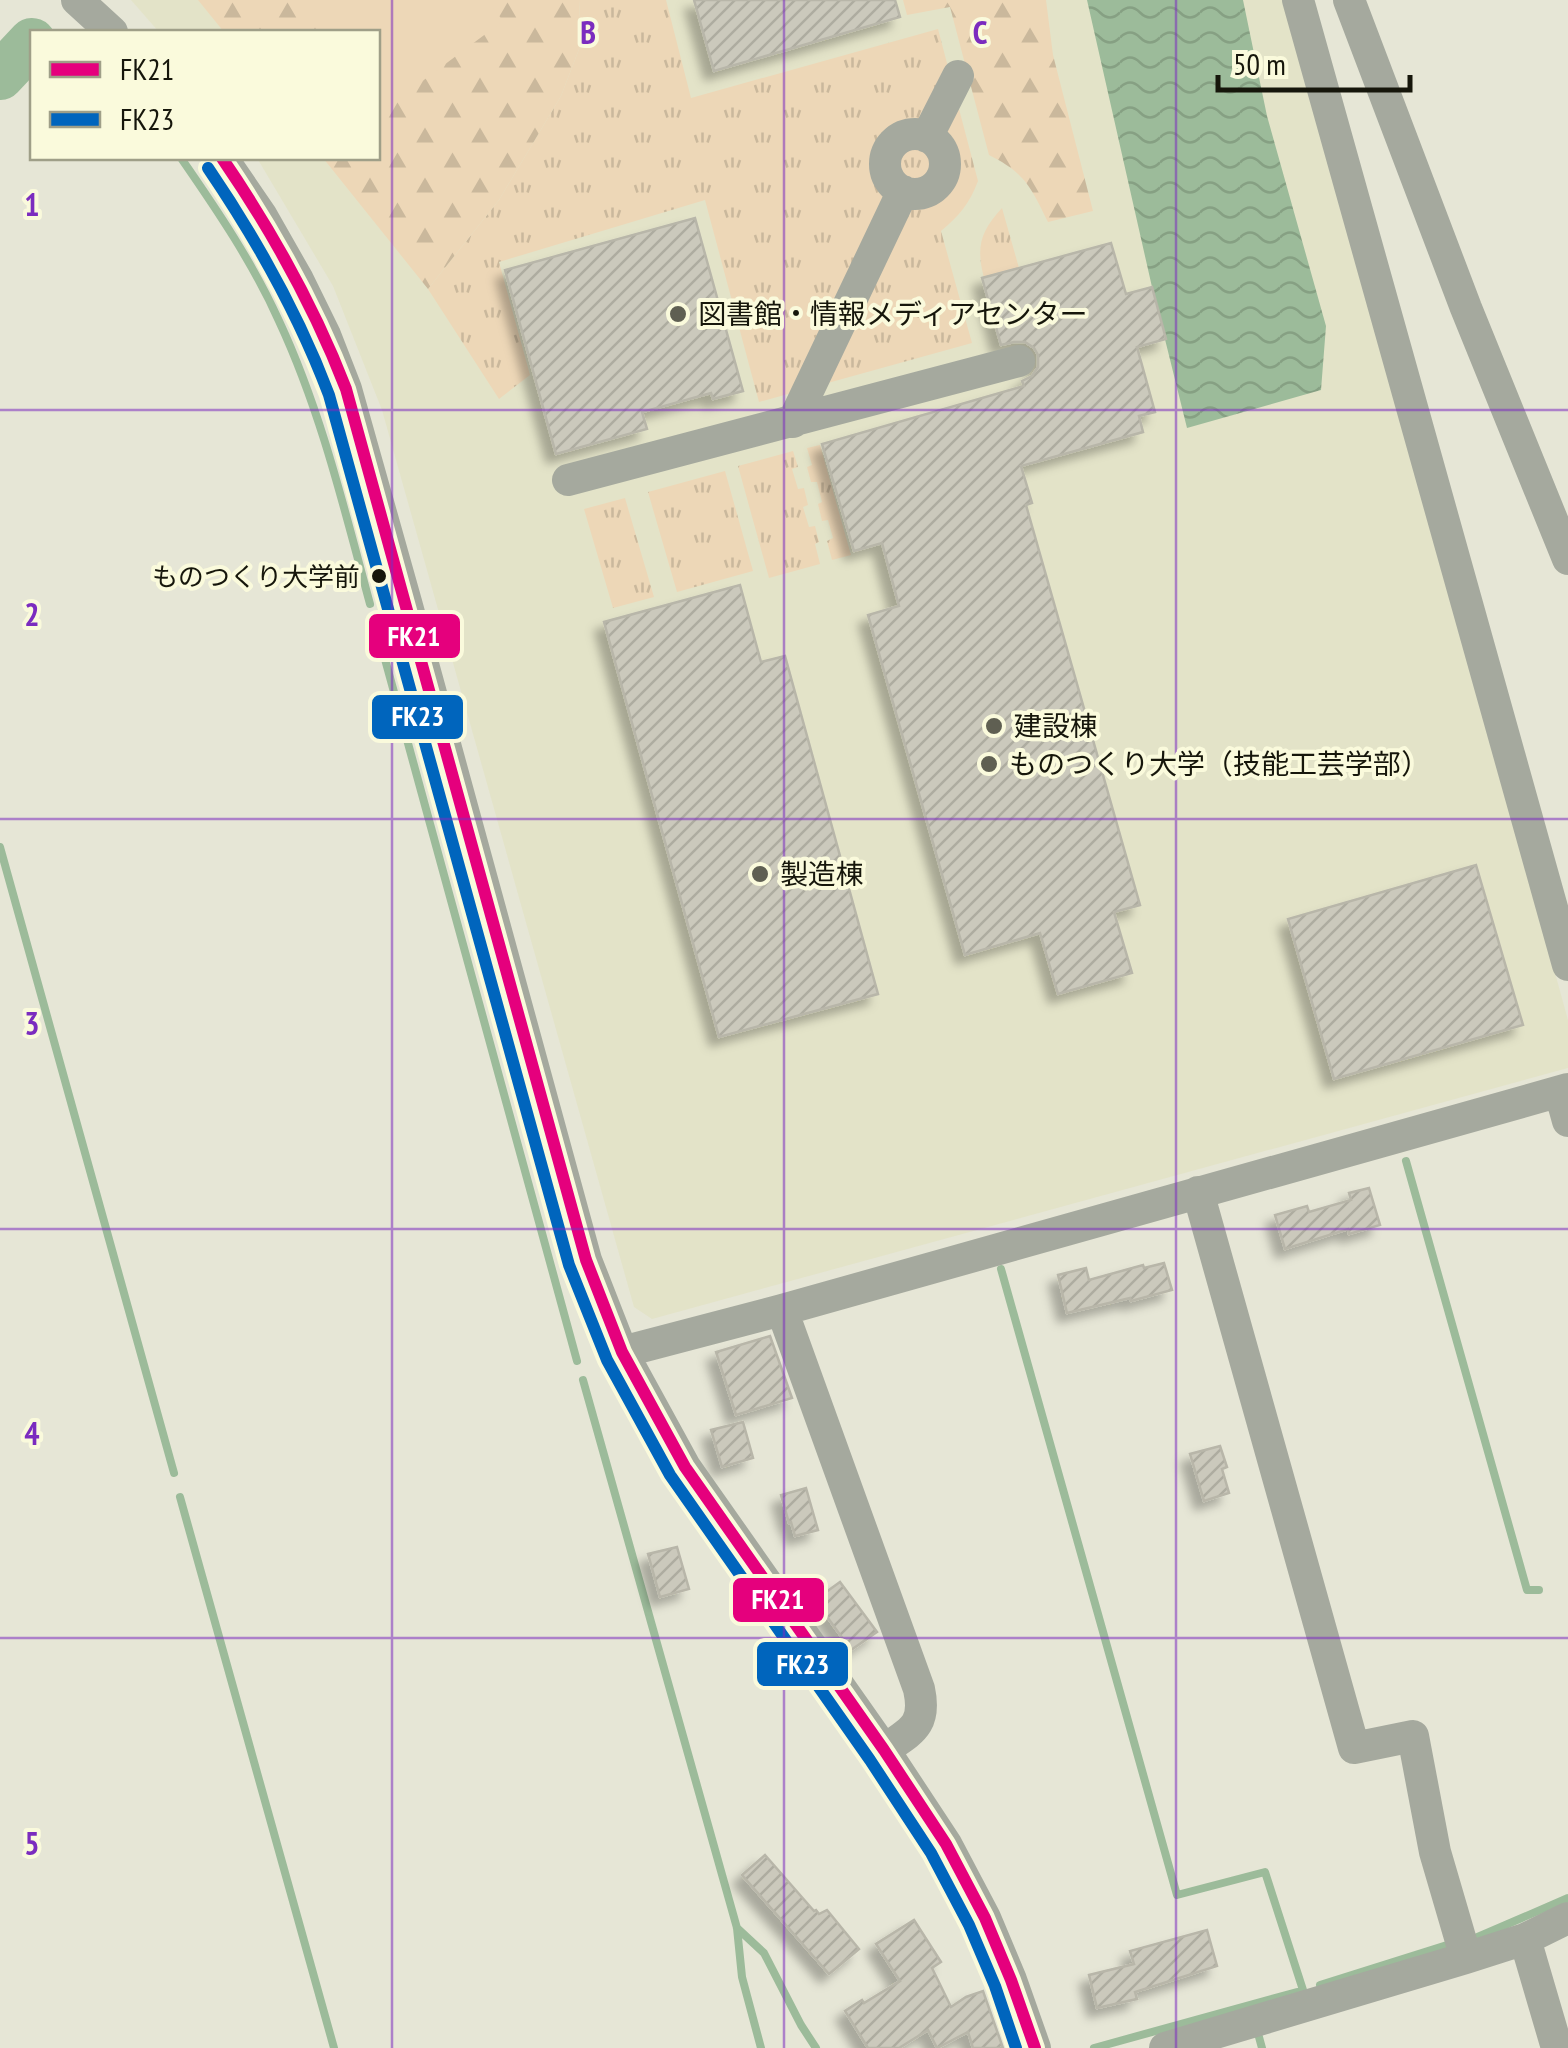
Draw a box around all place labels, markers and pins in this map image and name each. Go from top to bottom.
place label: 図書館・情報メディアセンター [698,295,1087,332]
marker: 図書館・情報メディアセンター [667,303,689,325]
place label: ものつくり大学前 [152,560,360,593]
marker: ものつくり大学前 [369,566,389,586]
place label: 建設棟 [1014,707,1098,744]
marker: 建設棟 [983,715,1005,737]
place label: ものつくり大学（技能工芸学部） [1009,745,1429,782]
marker: ものつくり大学（技能工芸学部） [978,753,1000,775]
place label: 製造棟 [780,855,864,892]
marker: 製造棟 [749,863,771,885]

